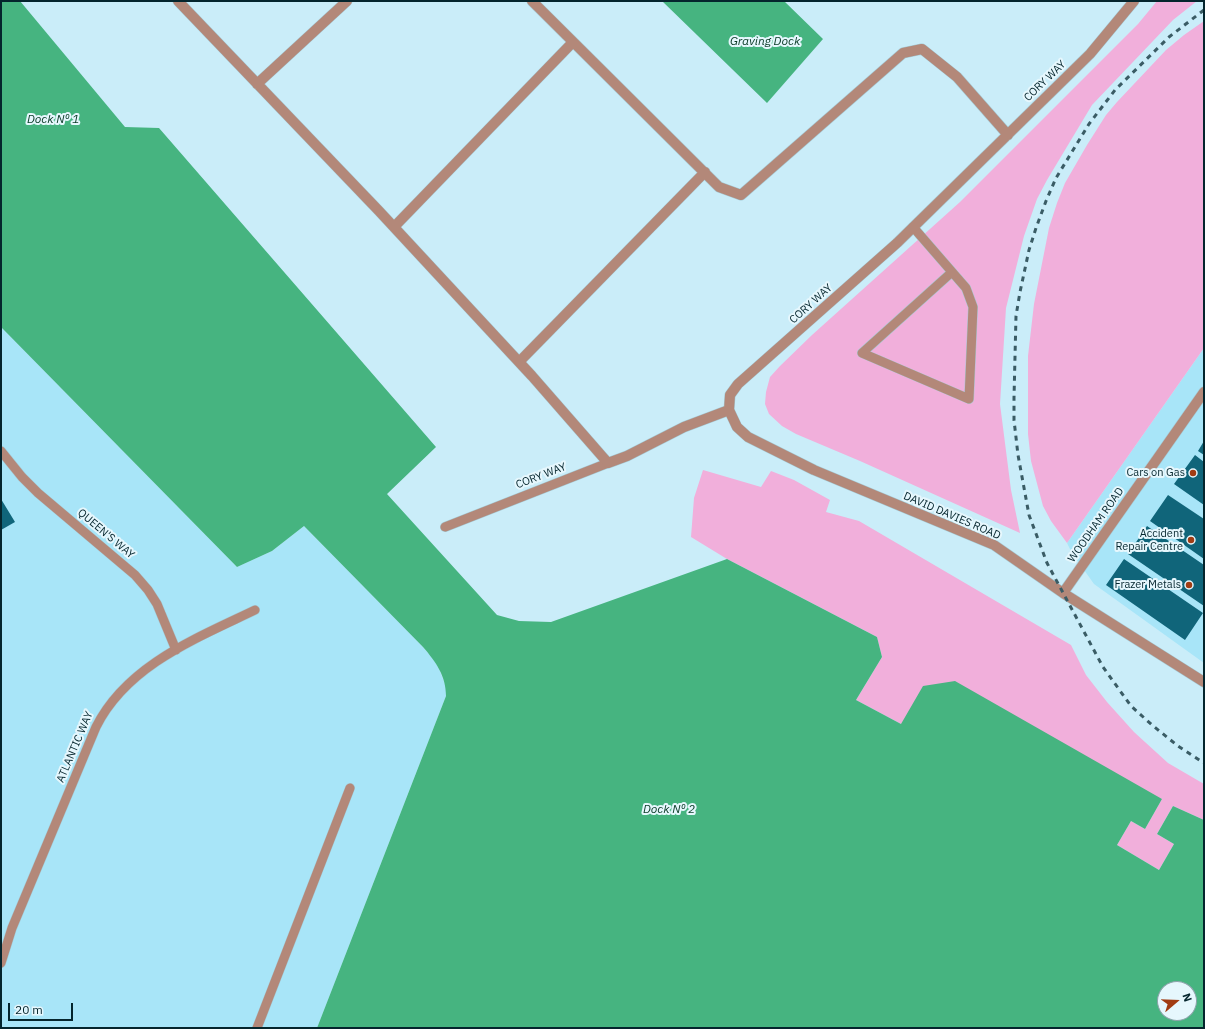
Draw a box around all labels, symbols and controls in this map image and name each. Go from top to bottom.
water label: Graving Dock [730,35,800,49]
street label: CORY WAY [1021,58,1069,104]
water label: Dock Nº 1 [27,113,79,127]
street label: CORY WAY [787,281,835,327]
street label: CORY WAY [514,460,568,492]
place label: Cars on Gas [1126,466,1185,480]
marker: Cars on Gas [1188,468,1198,478]
street label: WOODHAM ROAD [1065,485,1127,565]
street label: DAVID DAVIES ROAD [901,490,1003,542]
street label: QUEEN'S WAY [75,506,137,562]
place label: Accident Repair Centre [1115,527,1183,553]
marker: Accident Repair Centre [1186,535,1196,545]
place label: Frazer Metals [1114,578,1181,592]
marker: Frazer Metals [1184,580,1194,590]
street label: ATLANTIC WAY [54,709,96,785]
water label: Dock Nº 2 [643,803,695,817]
north arrow [1157,981,1197,1021]
text: N [1179,991,1195,1003]
scale bar [10,995,75,1021]
text: 20 m [15,1002,43,1017]

